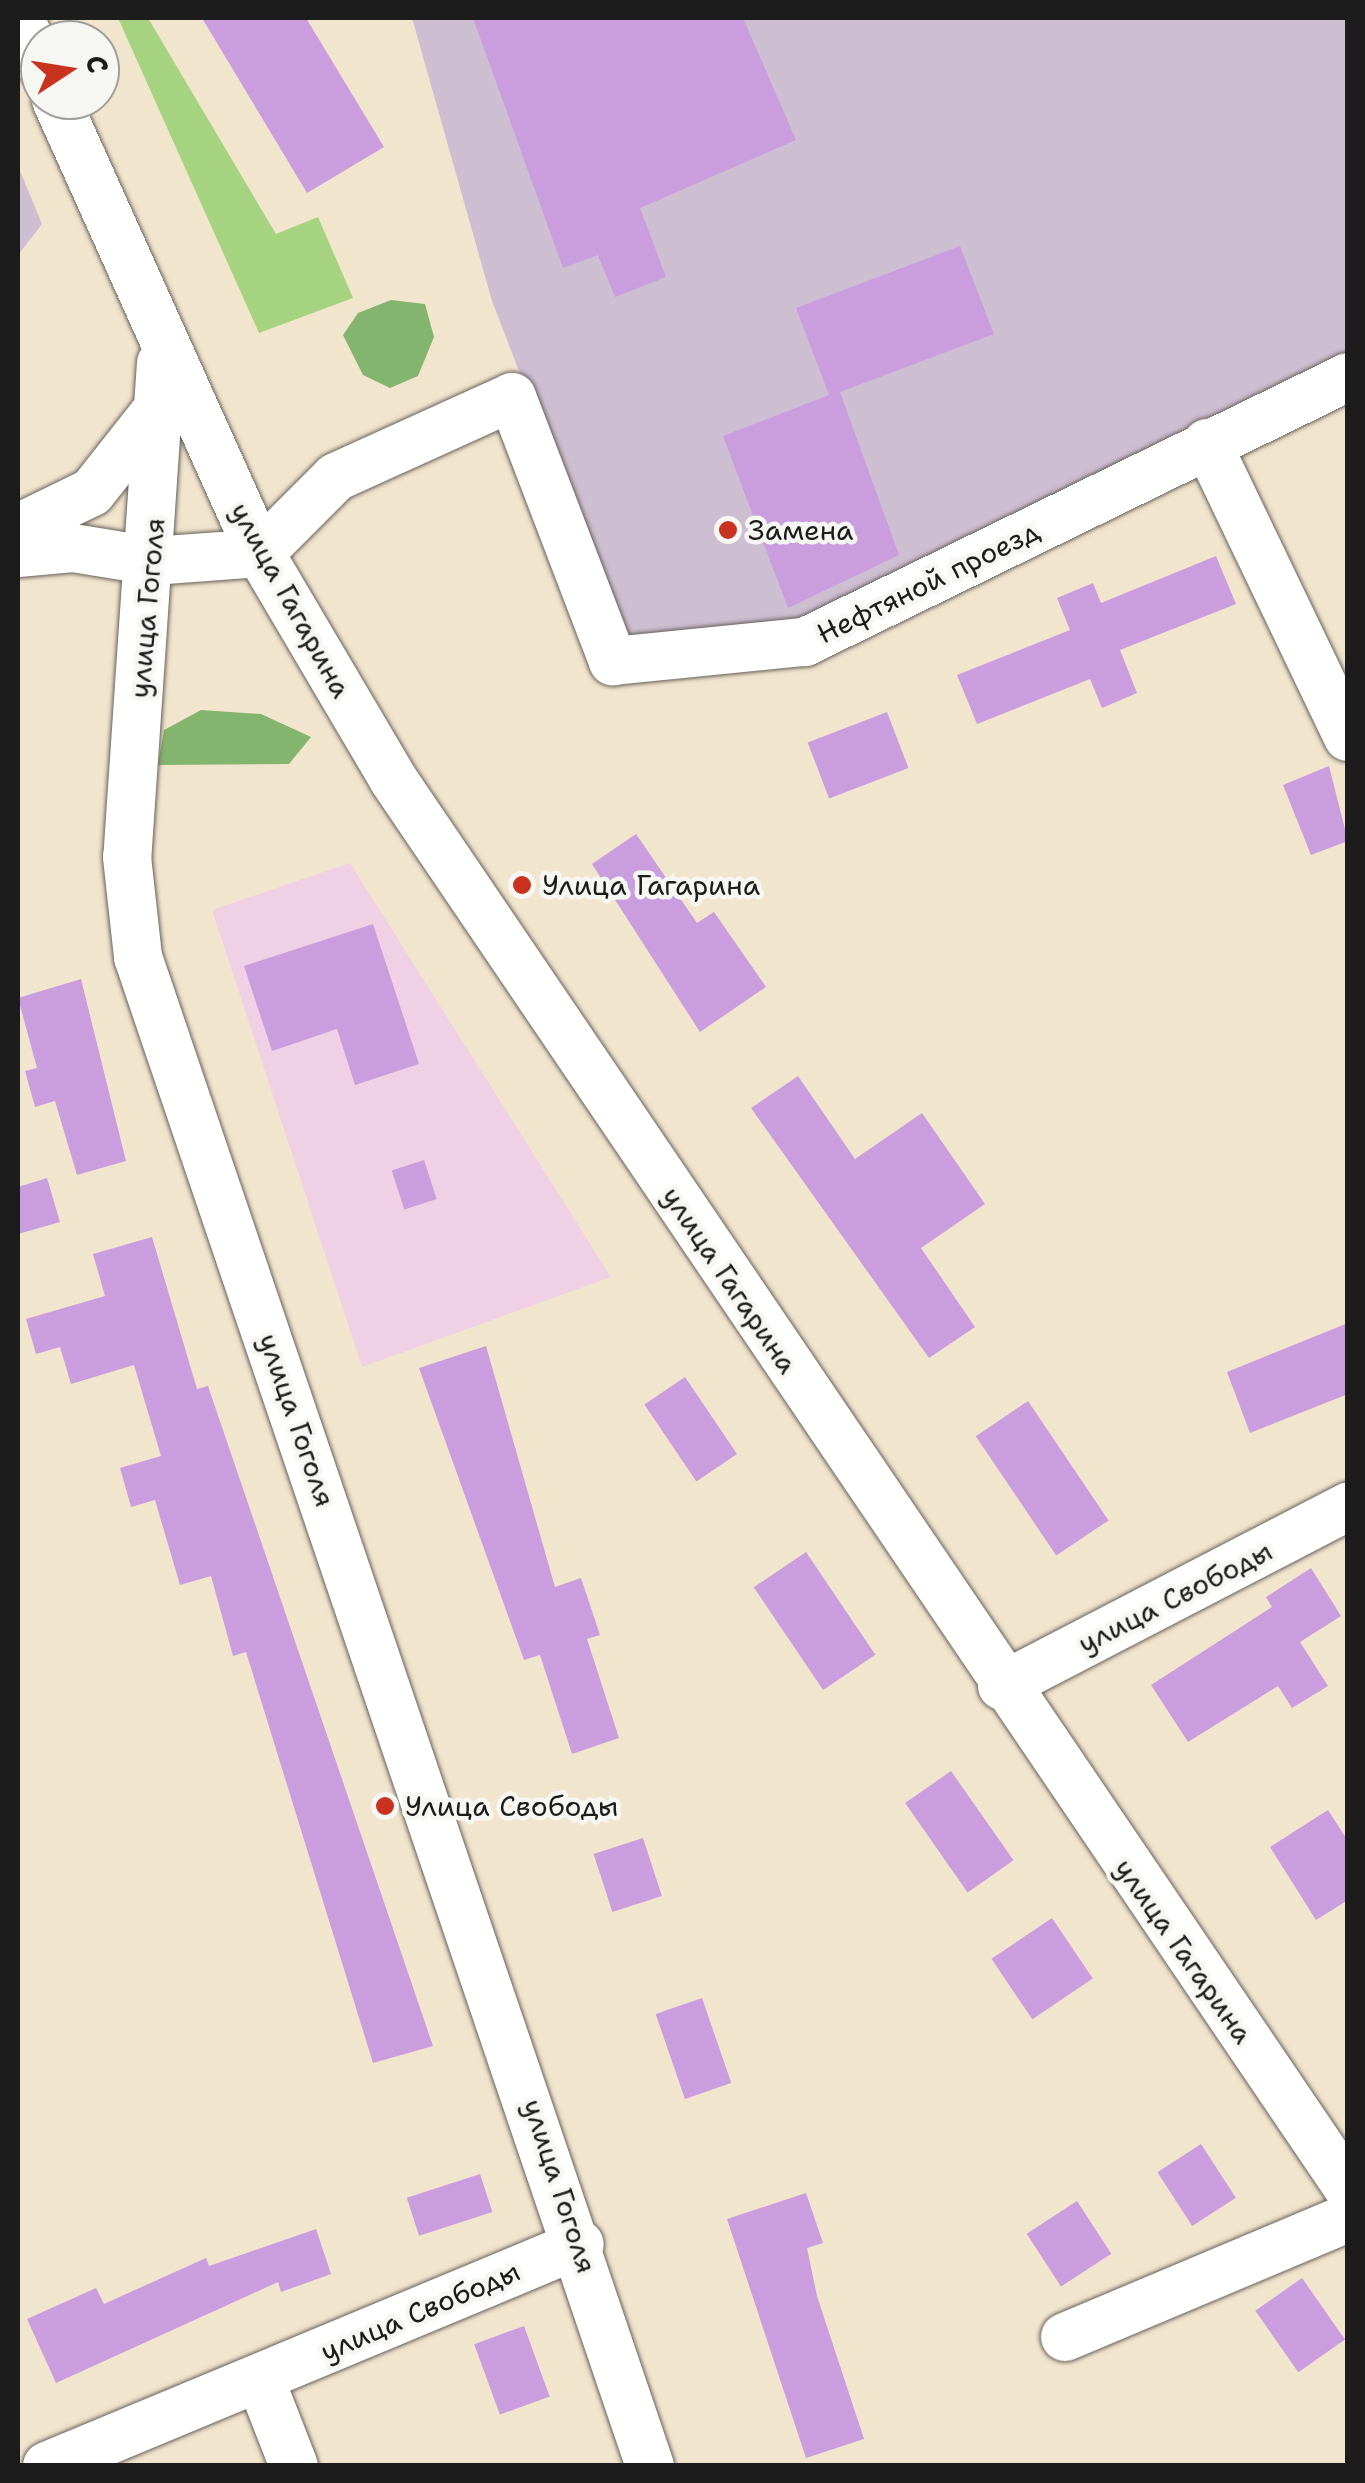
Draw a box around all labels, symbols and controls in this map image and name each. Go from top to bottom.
north arrow [20,20,120,120]
text: С [77,52,118,77]
street label: улица Гагарина [223,497,359,703]
place label: Замена [748,513,853,547]
street label: Нефтяной проезд [811,514,1045,650]
street label: улица Гоголя [122,516,172,700]
marker: Замена [717,519,739,541]
place label: Улица Гагарина [542,868,760,902]
marker: Улица Гагарина [511,874,533,896]
street label: улица Гагарина [655,1180,805,1380]
street label: улица Гоголя [252,1329,342,1511]
street label: улица Свободы [1072,1534,1278,1660]
place label: Улица Свободы [405,1789,618,1823]
marker: Улица Свободы [374,1795,396,1817]
street label: улица Гагарина [1108,1852,1260,2050]
street label: улица Гоголя [516,2095,604,2277]
street label: улица Свободы [315,2254,525,2368]

